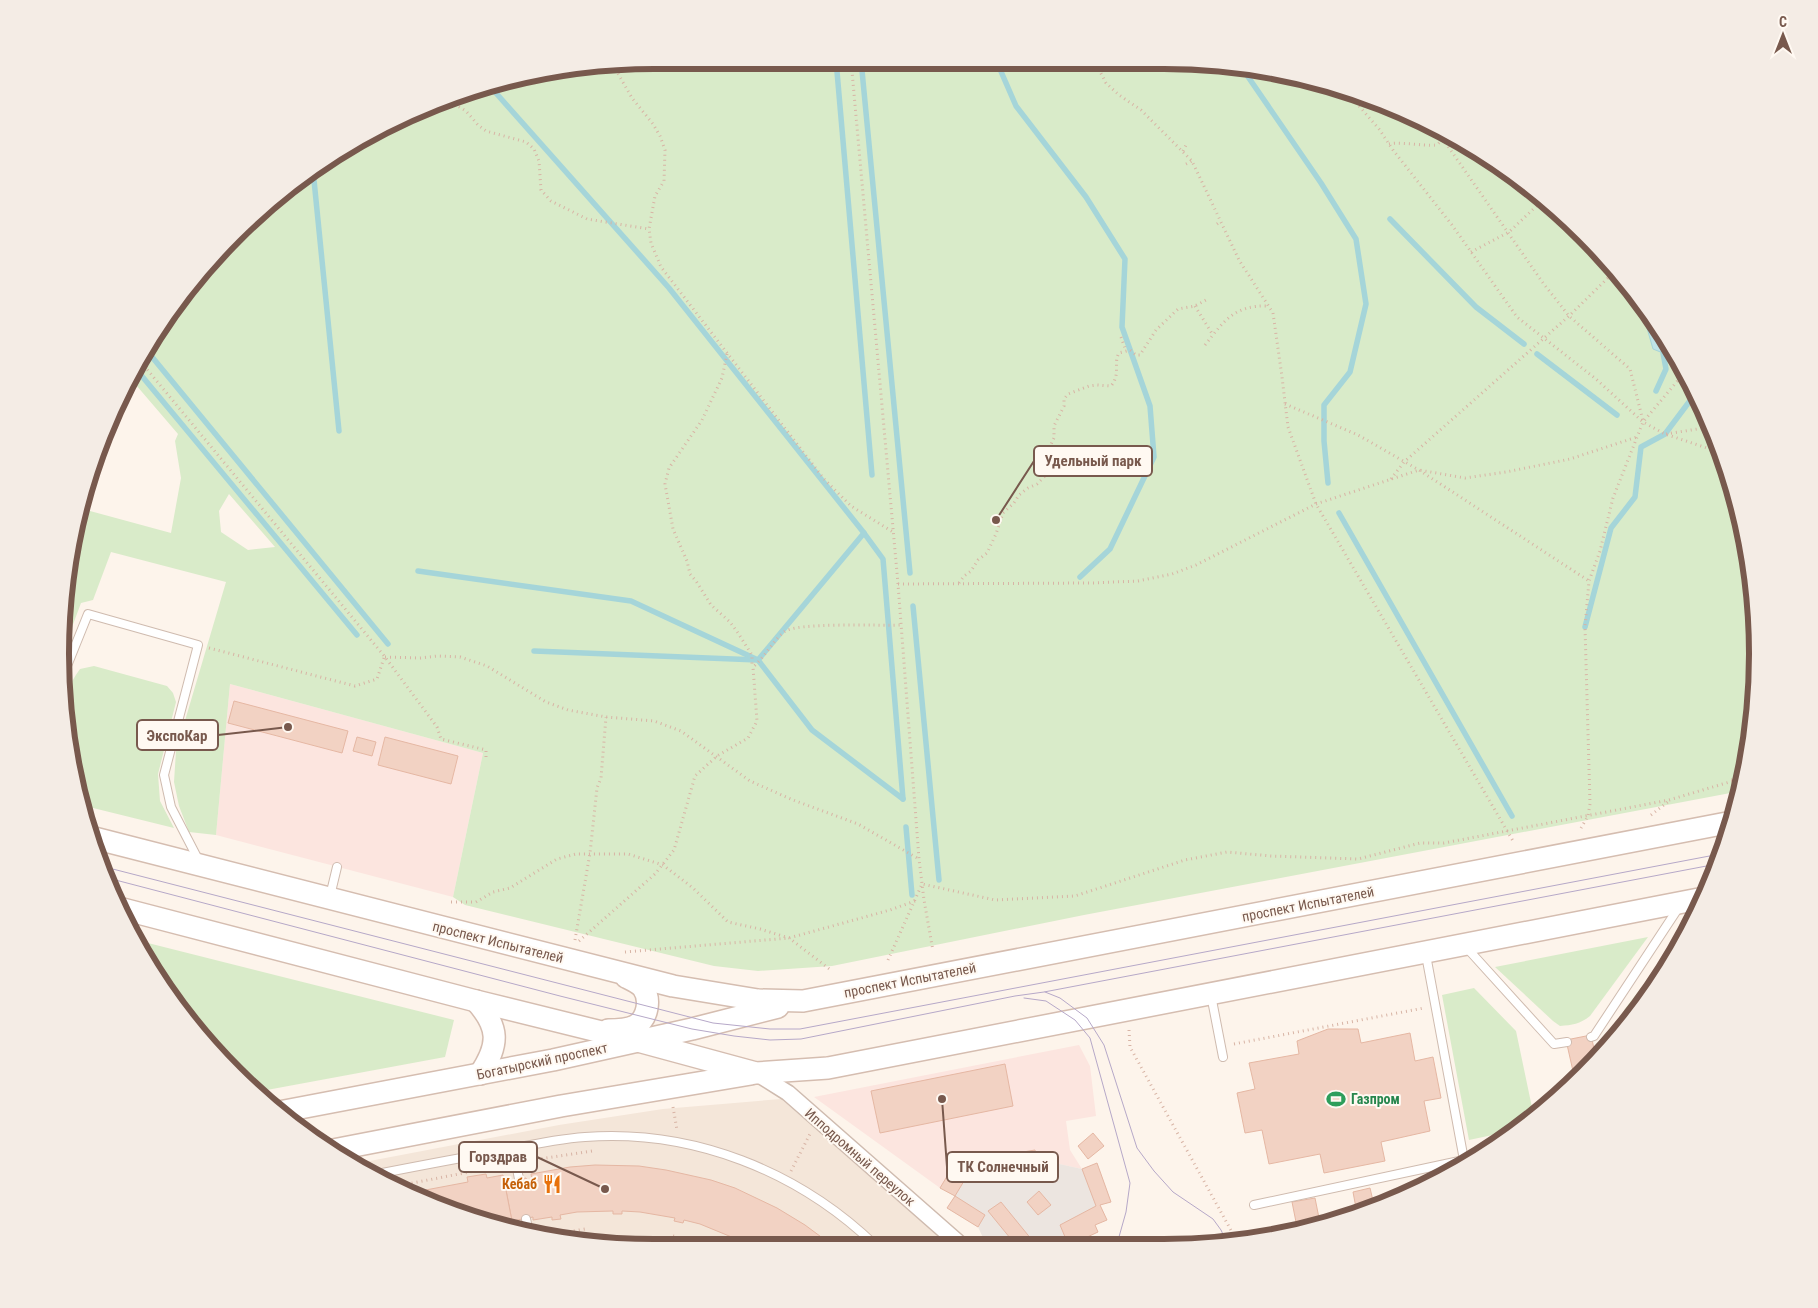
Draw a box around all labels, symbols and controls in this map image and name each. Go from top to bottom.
north arrow [1758,10,1808,60]
text: С [1779,14,1787,30]
callout: Удельный парк [1034,446,1152,476]
text: Удельный парк [1044,452,1142,470]
callout: ЭкспоКар [137,720,218,750]
text: ЭкспоКар [147,727,207,745]
street label: проспект Испытателей [1241,883,1375,925]
street label: проспект Испытателей [431,918,565,966]
street label: проспект Испытателей [843,959,977,1001]
street label: Богатырский проспект [475,1039,609,1083]
sports icon: Газпром [1325,1088,1347,1110]
place label: Газпром [1351,1091,1400,1107]
street label: Ипподромный переулок [802,1105,918,1209]
callout: Горздрав [459,1142,537,1172]
text: Горздрав [469,1148,527,1166]
callout: ТК Солнечный [947,1152,1058,1182]
text: ТК Солнечный [957,1158,1049,1176]
restaurant icon: Кебаб [541,1173,563,1195]
place label: Кебаб [502,1176,537,1192]

